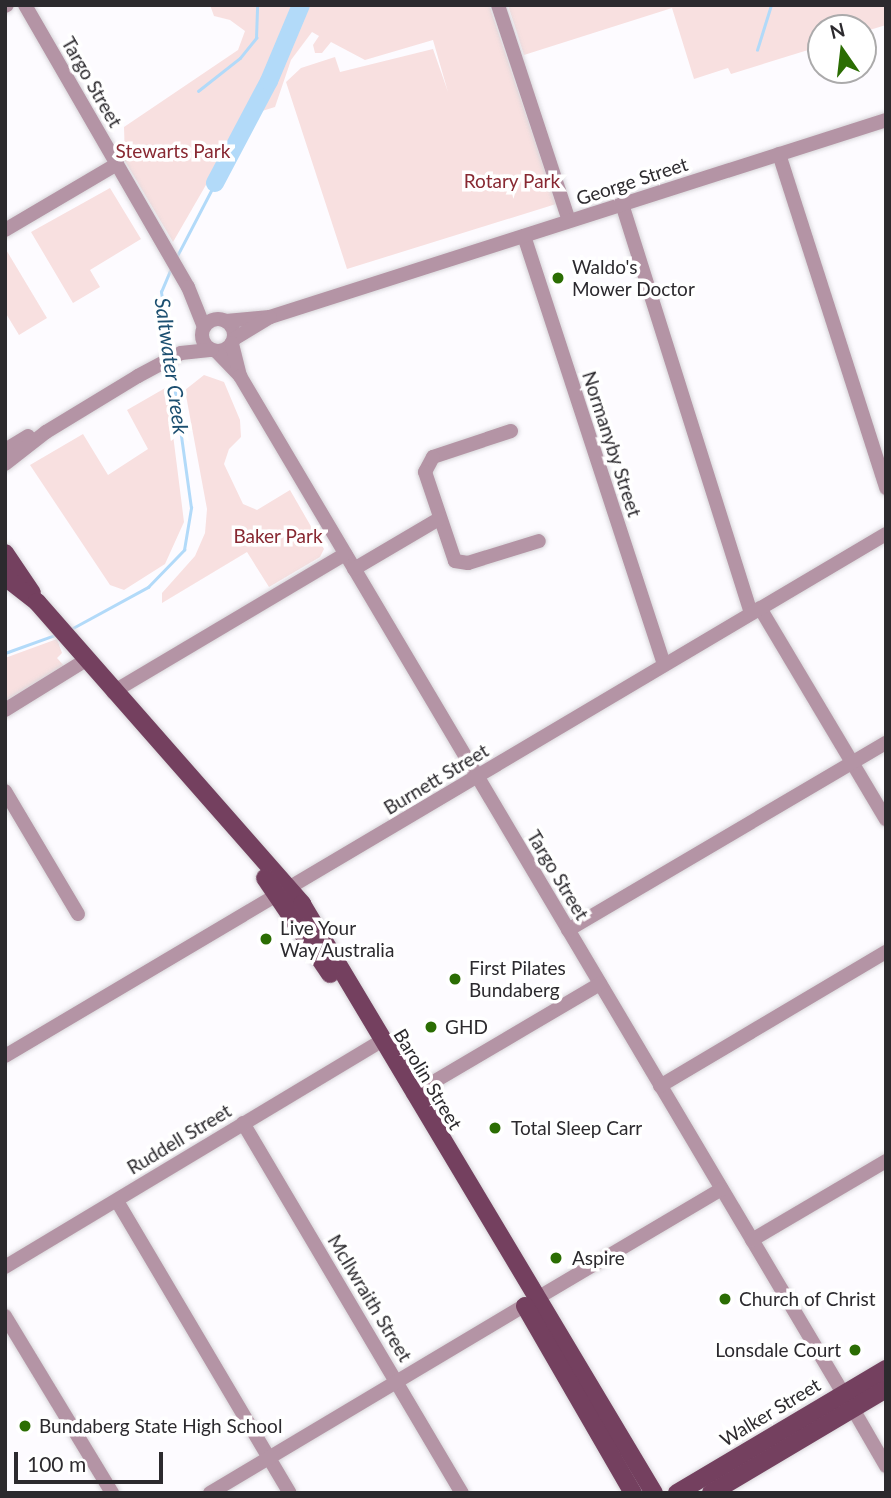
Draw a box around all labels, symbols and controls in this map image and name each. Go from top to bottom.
north arrow [807,14,877,84]
text: N [827,17,847,43]
street label: Targo Street [57,33,127,131]
park label: Stewarts Park [116,140,230,162]
street label: George Street [573,152,691,210]
park label: Rotary Park [464,170,560,192]
place label: Waldo's Mower Doctor [572,256,695,300]
marker: Waldo's Mower Doctor [550,270,566,286]
water label: Saltwater Creek [150,296,194,436]
street label: Normanyby Street [578,368,646,520]
park label: Baker Park [233,525,323,547]
street label: Burnett Street [380,739,492,819]
street label: Targo Street [522,826,594,924]
place label: Live Your Way Australia [280,917,395,961]
marker: Live Your Way Australia [258,931,274,947]
place label: First Pilates Bundaberg [469,957,566,1001]
marker: First Pilates Bundaberg [447,971,463,987]
place label: GHD [445,1016,488,1038]
marker: GHD [423,1019,439,1035]
street label: Barolin Street [389,1025,467,1133]
street label: Ruddell Street [123,1099,235,1179]
place label: Total Sleep Carr [511,1117,642,1139]
marker: Total Sleep Carr [485,1118,505,1138]
street label: McIlwraith Street [323,1230,417,1366]
place label: Aspire [572,1247,625,1269]
marker: Aspire [546,1248,566,1268]
place label: Church of Christ [739,1288,876,1310]
marker: Church of Christ [717,1291,733,1307]
place label: Lonsdale Court [715,1339,841,1361]
marker: Lonsdale Court [847,1342,863,1358]
street label: Walker Street [715,1373,825,1451]
place label: Bundaberg State High School [39,1415,282,1437]
marker: Bundaberg State High School [17,1418,33,1434]
scale bar [18,1438,166,1482]
text: 100 m [27,1451,86,1476]

